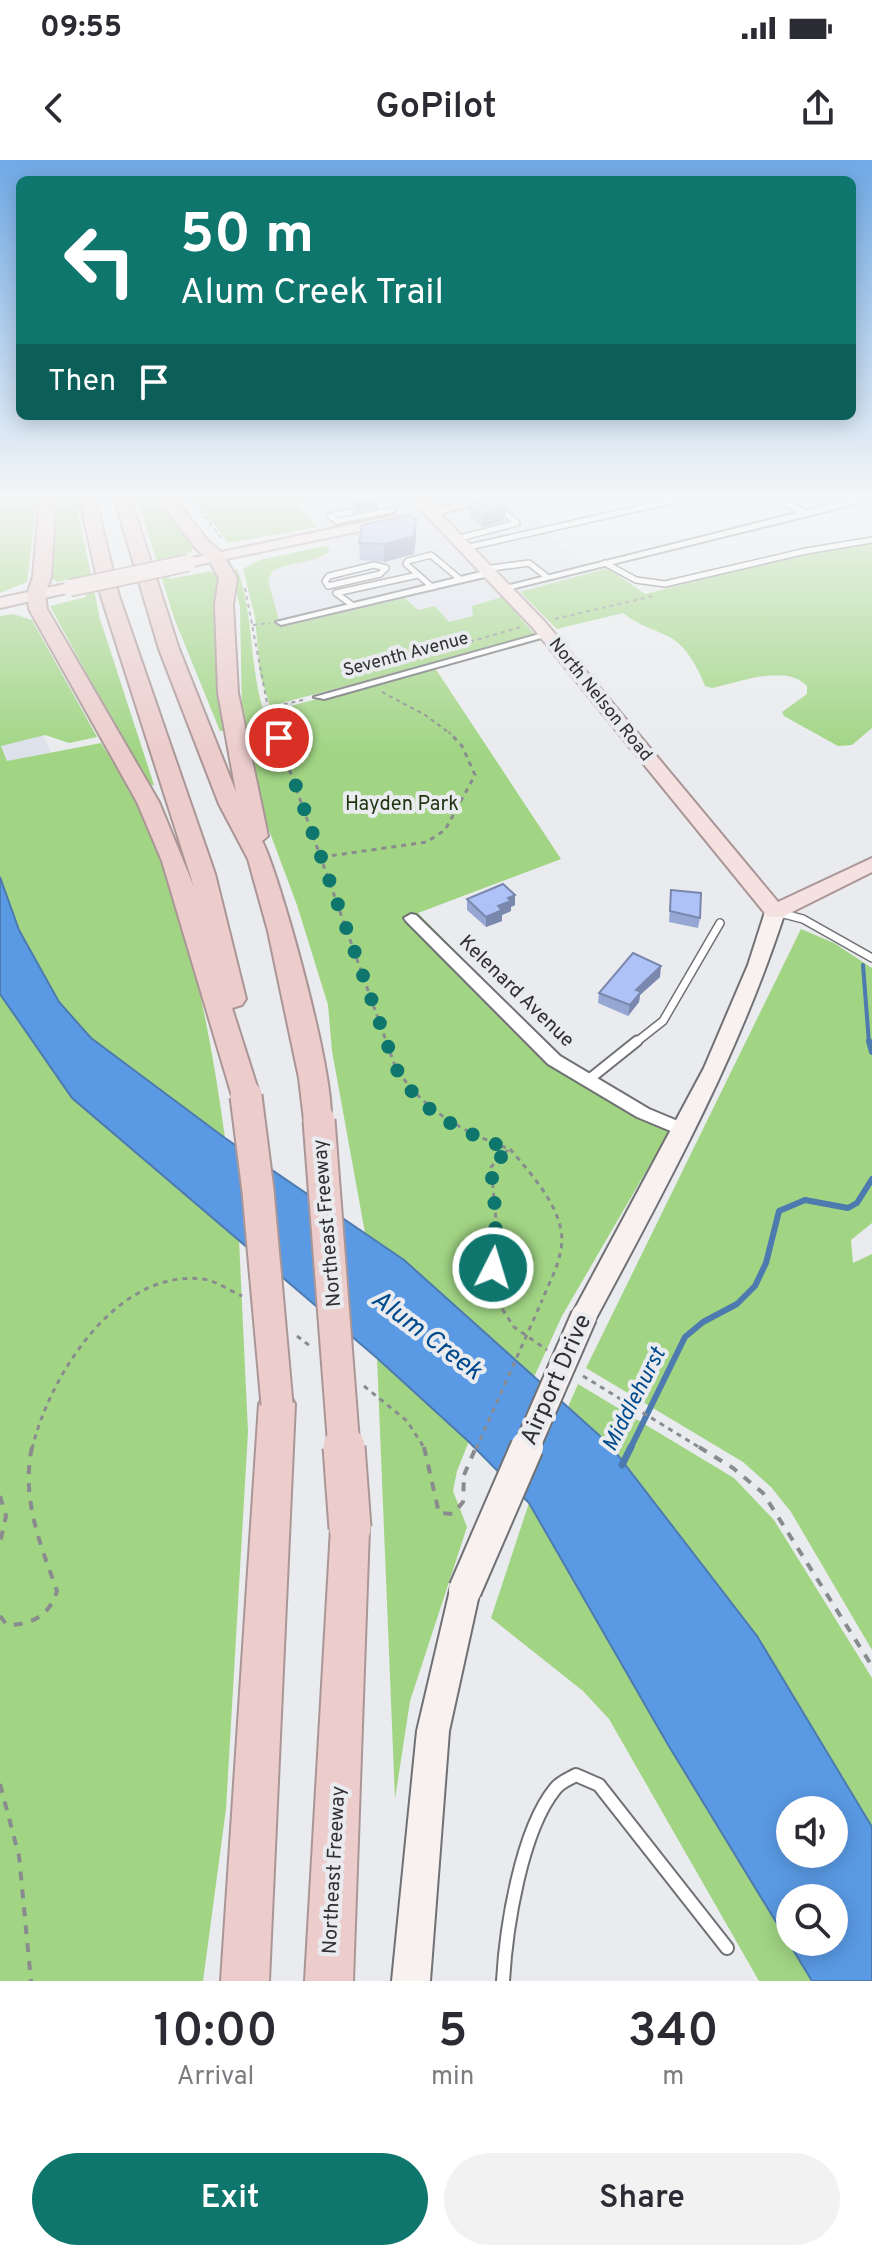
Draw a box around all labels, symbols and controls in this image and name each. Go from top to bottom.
text: 09:55 [40,10,122,47]
text: GoPilot [375,85,497,131]
icon: back [32,86,76,130]
icon: share [796,86,840,130]
text: 50 m [180,202,314,272]
icon: left [48,208,152,312]
text: Alum Creek Trail [180,271,444,317]
icon: arrive [132,360,176,404]
text: Then [48,364,116,401]
street label: Seventh Avenue [341,627,471,683]
street label: North Nelson Road [543,634,657,766]
pin [245,704,313,772]
icon: arrive [257,716,301,760]
park label: Hayden Park [345,792,459,818]
street label: Kelenard Avenue [453,930,579,1054]
street label: Northeast Freeway [308,1138,348,1308]
position arrow [451,1226,535,1310]
water label: Alum Creek [364,1284,489,1389]
street label: Airport Drive [515,1310,599,1450]
water label: Middlehurst [597,1343,673,1456]
street label: Northeast Freeway [318,1785,352,1955]
map controls [776,1796,848,1956]
button: sound [776,1796,848,1868]
button: search [776,1884,848,1956]
text: 10:00 [153,2003,278,2063]
text: 5 [438,2003,467,2063]
text: 340 [628,2003,718,2063]
text: Arrival [177,2061,254,2094]
text: min [431,2061,474,2094]
text: m [662,2061,684,2094]
button: Exit [32,2153,428,2245]
button: Share [444,2153,840,2245]

